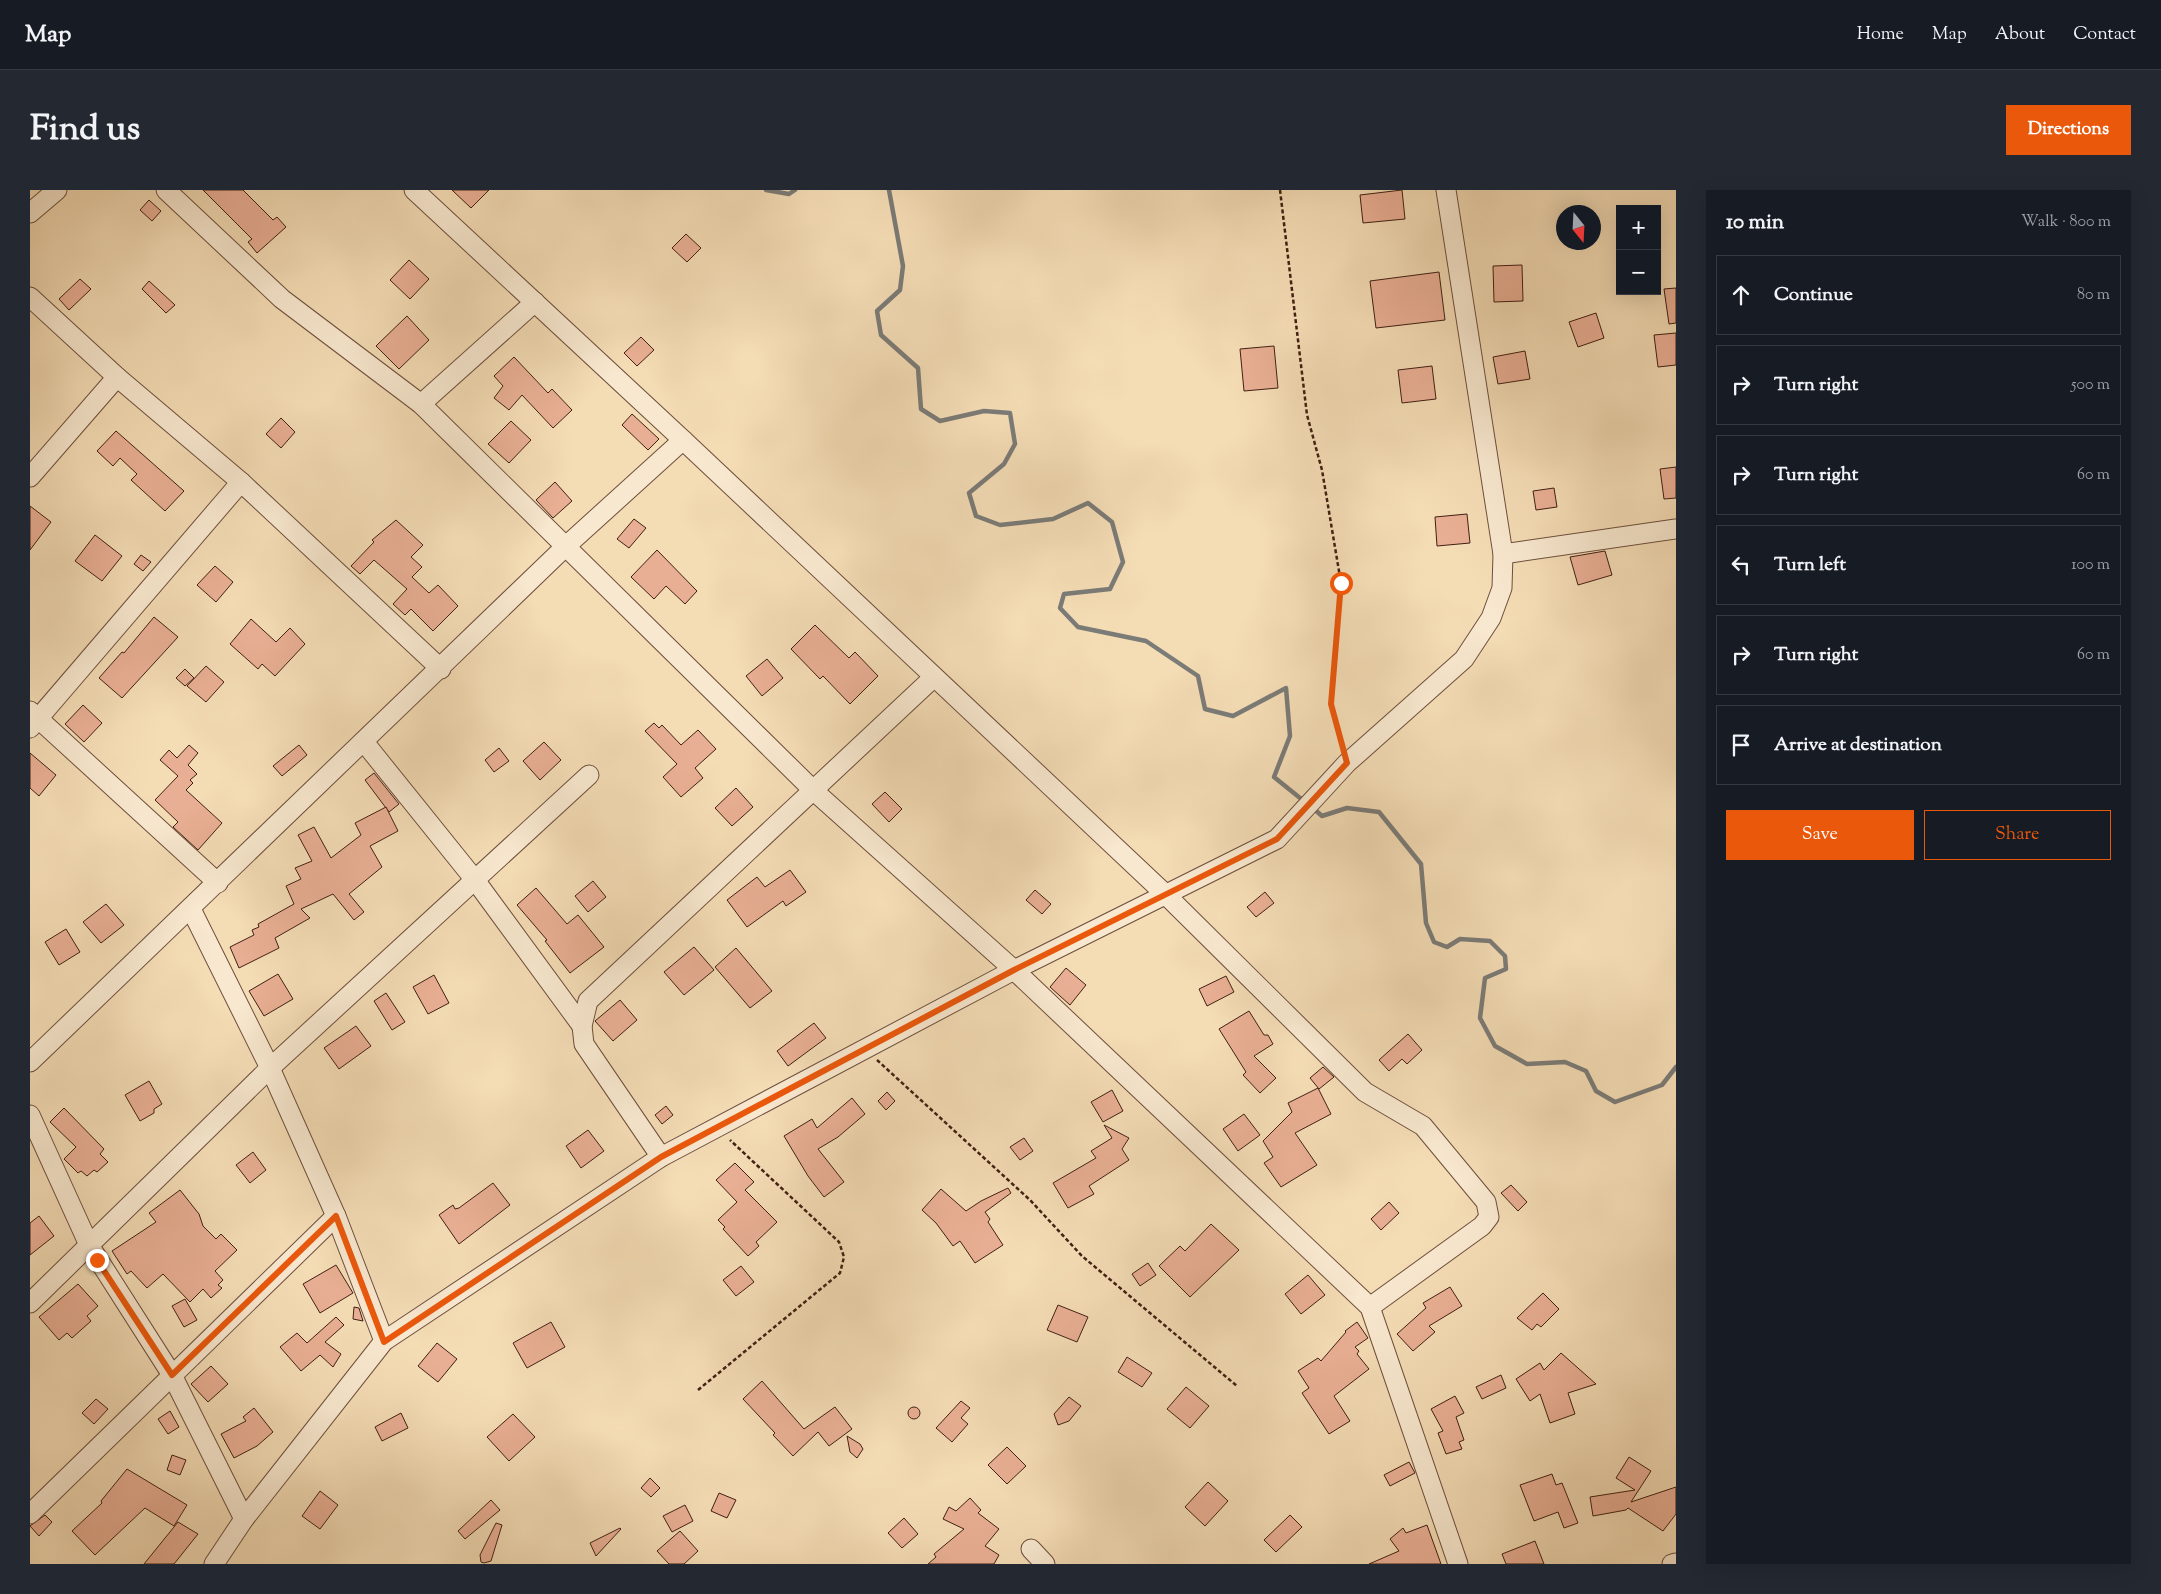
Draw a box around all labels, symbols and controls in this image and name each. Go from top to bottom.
text: Map [25,18,71,52]
text: Home [1857,22,1904,48]
text: Map [1932,22,1967,48]
text: About [1995,22,2045,48]
text: Contact [2073,22,2136,48]
text: Find us [30,105,140,156]
button: Directions [2006,105,2131,155]
north arrow [1556,205,1601,250]
map controls [1616,205,1661,295]
button: + [1616,205,1661,250]
text: 10 min [1726,208,1784,238]
text: Walk · 800 m [2021,211,2111,234]
button: − [1616,250,1661,295]
icon: ahead [1727,281,1755,309]
text: Continue [1774,282,1853,309]
text: 80 m [2077,284,2110,307]
icon: right [1727,371,1755,399]
text: Turn right [1774,372,1858,399]
text: 500 m [2071,374,2110,397]
icon: right [1727,461,1755,489]
text: Turn right [1774,462,1858,489]
text: 60 m [2077,464,2110,487]
icon: left [1727,551,1755,579]
text: Turn left [1774,552,1846,579]
text: 100 m [2071,554,2110,577]
route start [1330,572,1353,595]
icon: right [1727,641,1755,669]
text: Turn right [1774,642,1858,669]
text: 60 m [2077,644,2110,667]
icon: arrive [1727,731,1755,759]
text: Arrive at destination [1774,732,1942,759]
button: Save [1726,810,1914,860]
button: Share [1924,810,2111,860]
route end [86,1249,109,1272]

